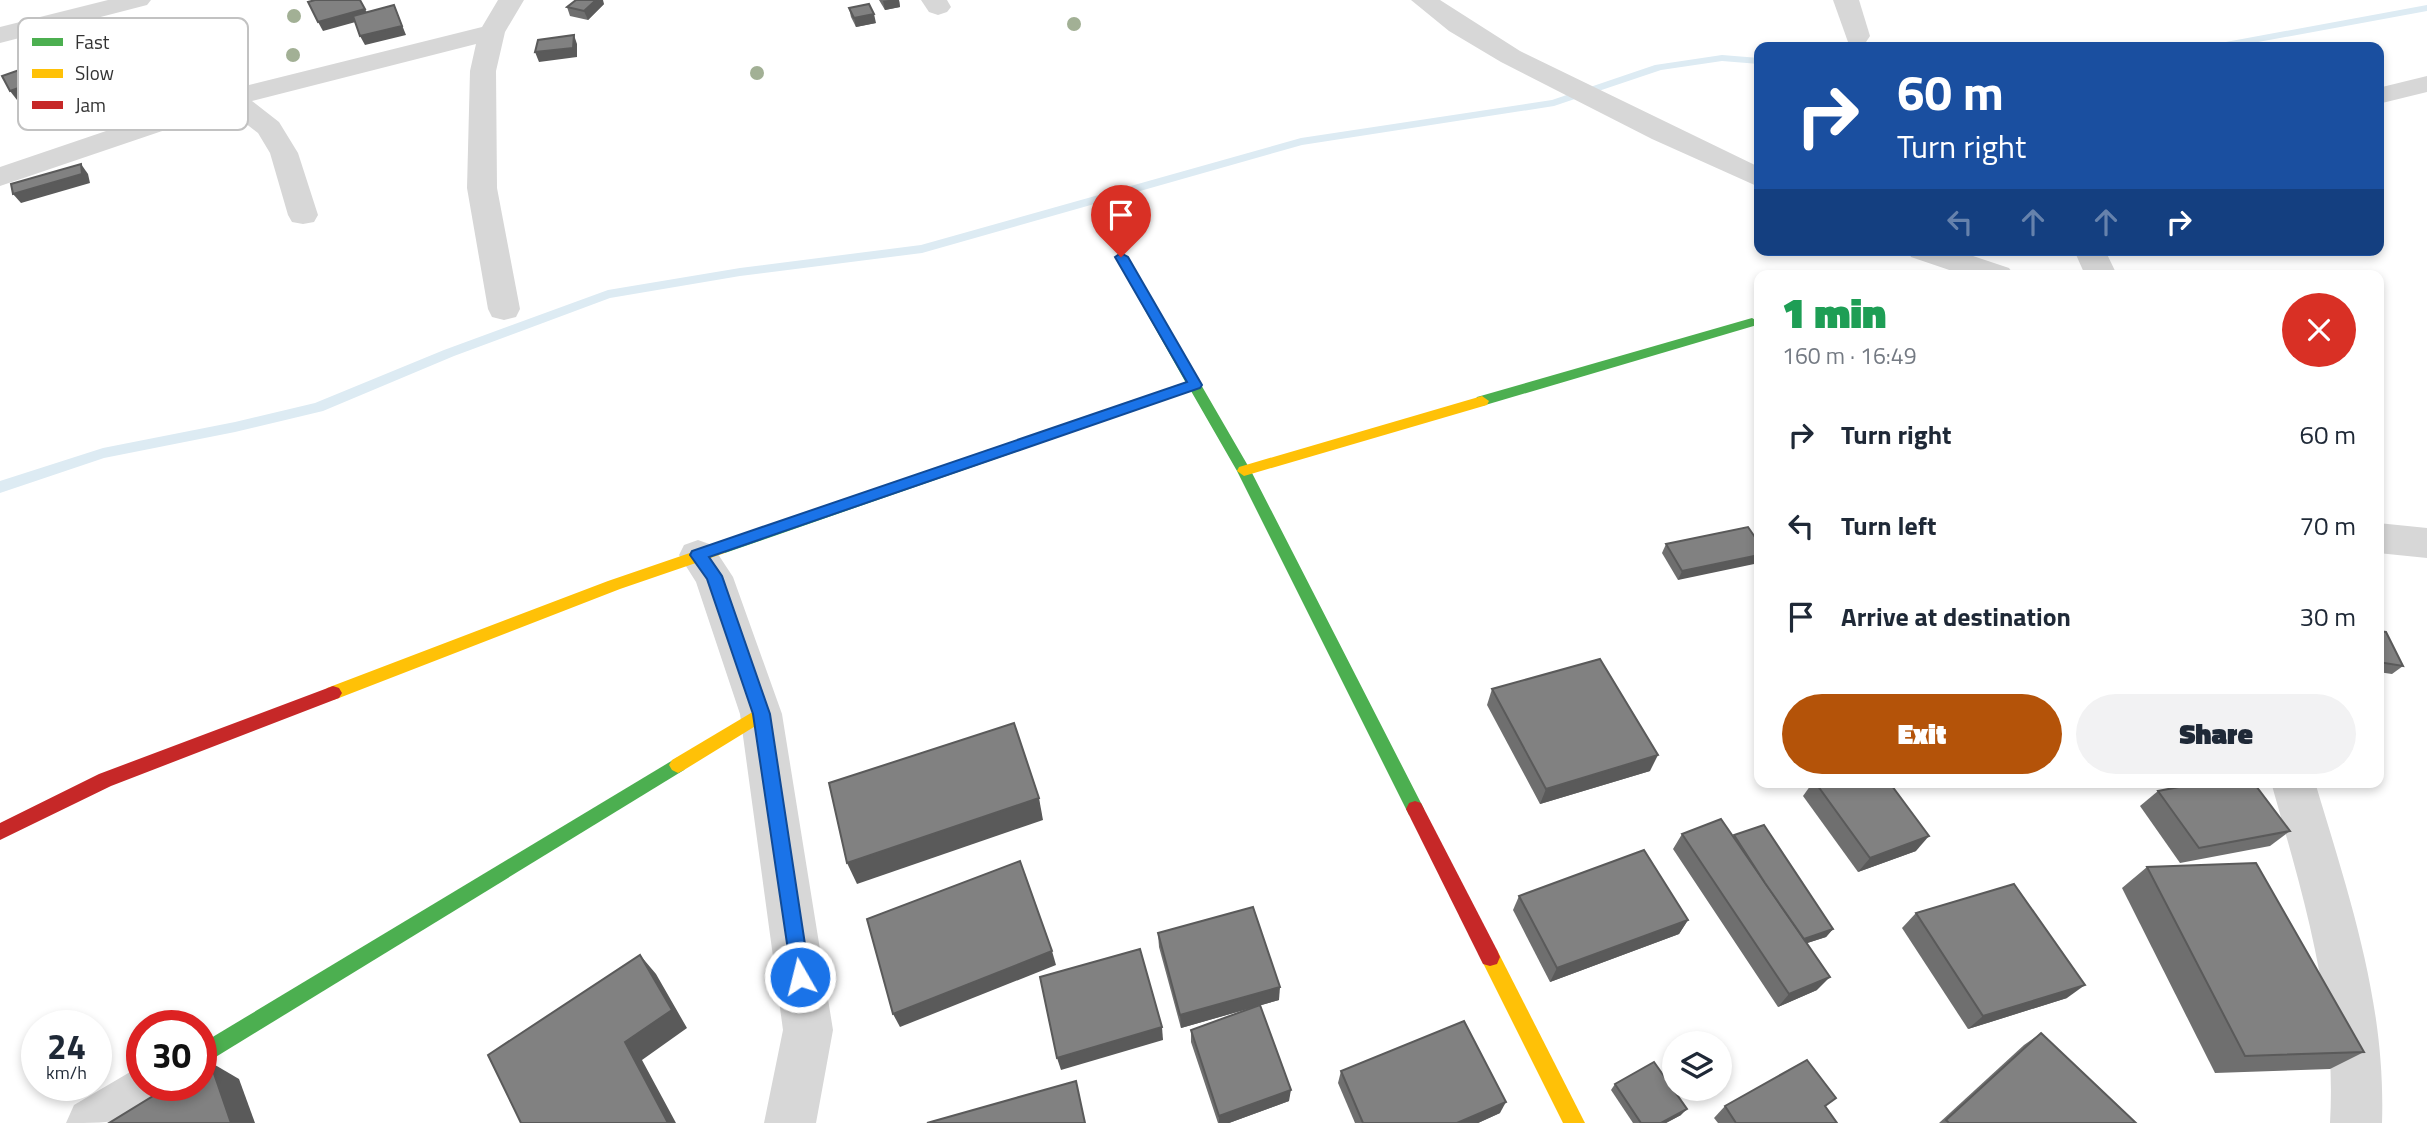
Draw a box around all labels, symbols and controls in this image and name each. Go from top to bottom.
legend [18,18,248,130]
text: Fast [75,27,110,56]
text: 60 m [1897,54,2004,129]
text: Slow [75,58,114,87]
icon: right [1782,70,1873,161]
text: Jam [75,90,106,119]
text: Turn right [1897,122,2026,170]
pin [1091,185,1151,257]
icon: arrive [1102,196,1140,234]
icon: left [1941,203,1979,241]
icon: ahead [2014,203,2052,241]
icon: ahead [2087,203,2125,241]
icon: right [2160,203,2198,241]
text: 1 min [1782,280,1886,344]
button: close [2282,293,2356,367]
text: 160 m · 16:49 [1782,338,1917,373]
text: Turn right [1841,415,1952,454]
text: 60 m [2299,415,2356,454]
icon: right [1782,416,1820,454]
text: Turn left [1841,506,1936,545]
text: 70 m [2299,506,2356,545]
icon: left [1782,507,1820,545]
text: Arrive at destination [1841,597,2071,636]
text: 30 m [2299,597,2356,636]
icon: arrive [1782,598,1820,636]
button: Exit [1782,694,2062,774]
button: Share [2076,694,2356,774]
position arrow [763,940,837,1014]
speed limit sign: 30 [126,1010,217,1101]
text: 24 [47,1019,86,1073]
map controls [1662,1031,1732,1101]
button: layers [1662,1031,1732,1101]
text: km/h [46,1059,87,1086]

